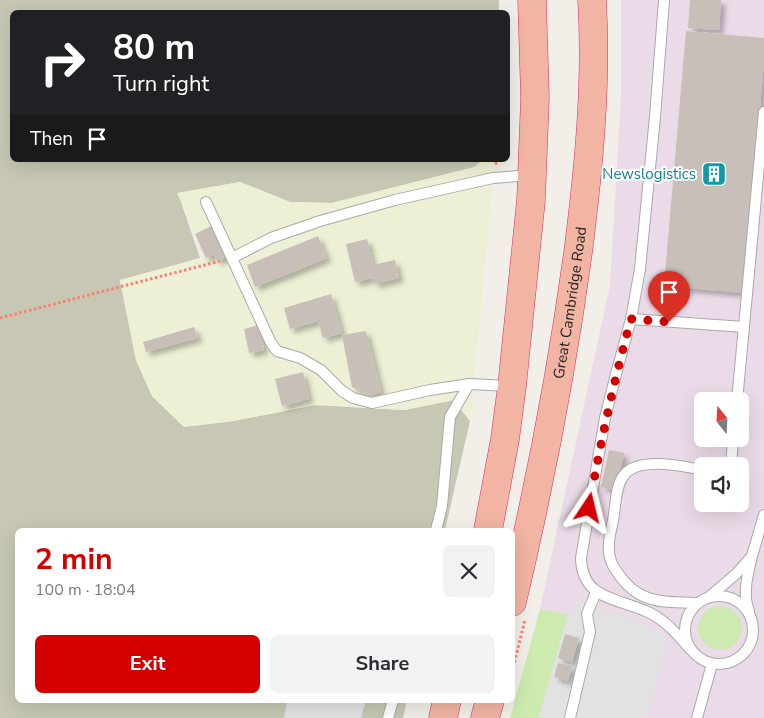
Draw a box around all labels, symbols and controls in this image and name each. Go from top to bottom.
text: 80 m [113,24,195,71]
icon: right [30,30,95,95]
text: Turn right [113,69,209,99]
icon: arrive [83,125,111,153]
text: Then [30,126,73,152]
building icon: Newslogistics [701,161,727,187]
place label: Newslogistics [602,164,696,184]
street label: Great Cambridge Road [548,225,591,380]
pin [648,271,690,322]
icon: arrive [655,278,683,306]
north arrow [694,392,749,448]
map controls [694,392,749,512]
button: sound [694,457,749,512]
position arrow [562,481,614,533]
text: 2 min [35,539,113,580]
button: close [443,545,495,597]
text: 100 m · 18:04 [35,579,136,601]
button: Exit [35,635,260,693]
button: Share [270,635,495,693]

